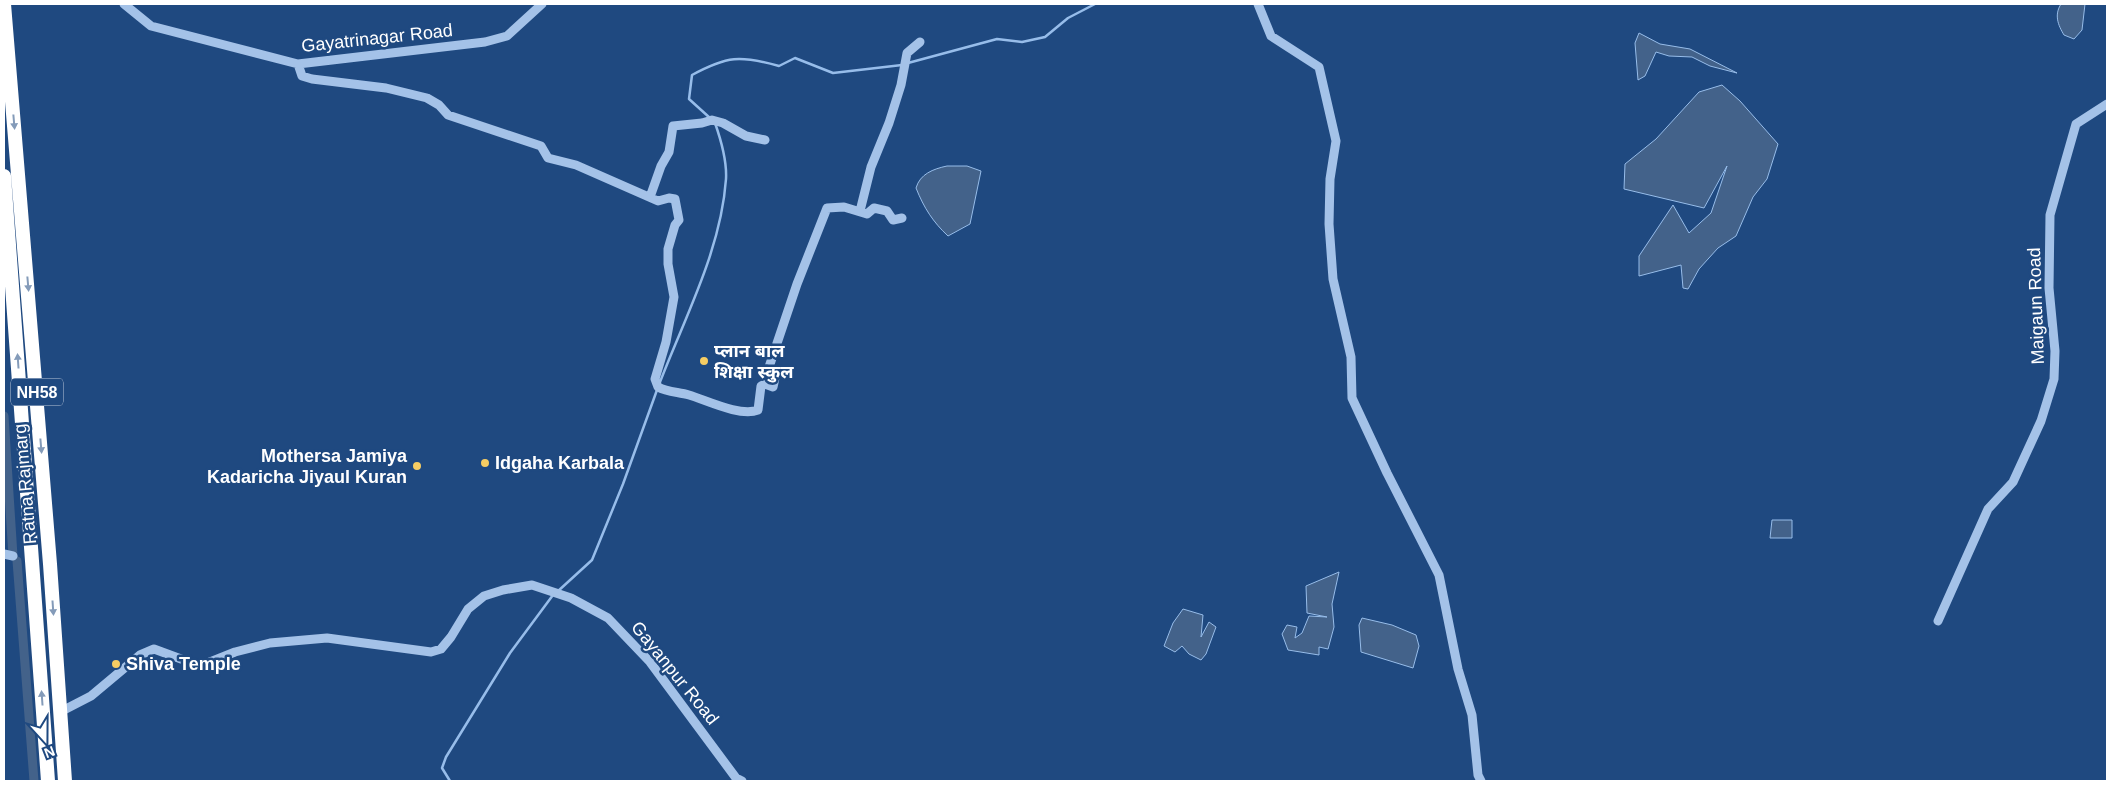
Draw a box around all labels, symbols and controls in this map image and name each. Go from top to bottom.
street label: Gayatrinagar Road [300,20,454,56]
one-way arrow [11,114,19,130]
street label: Maigaun Road [2024,247,2048,365]
one-way arrow [24,276,32,292]
place label: प्लान बाल शिक्षा स्कुल [714,341,794,383]
one-way arrow [14,353,22,369]
marker: प्लान बाल शिक्षा स्कुल [698,355,710,367]
road number: NH58 [11,378,63,406]
street label: Ratna Rajmarg [10,423,40,545]
one-way arrow [37,438,45,454]
place label: Mothersa Jamiya Kadaricha Jiyaul Kuran [207,446,408,487]
place label: Idgaha Karbala [495,453,625,473]
marker: Idgaha Karbala [479,457,491,469]
marker: Mothersa Jamiya Kadaricha Jiyaul Kuran [411,460,423,472]
one-way arrow [49,600,57,616]
street label: Gayanpur Road [627,617,723,729]
place label: Shiva Temple [126,654,241,674]
marker: Shiva Temple [110,658,122,670]
one-way arrow [38,689,46,705]
north arrow [20,715,70,765]
text: N [42,743,57,761]

